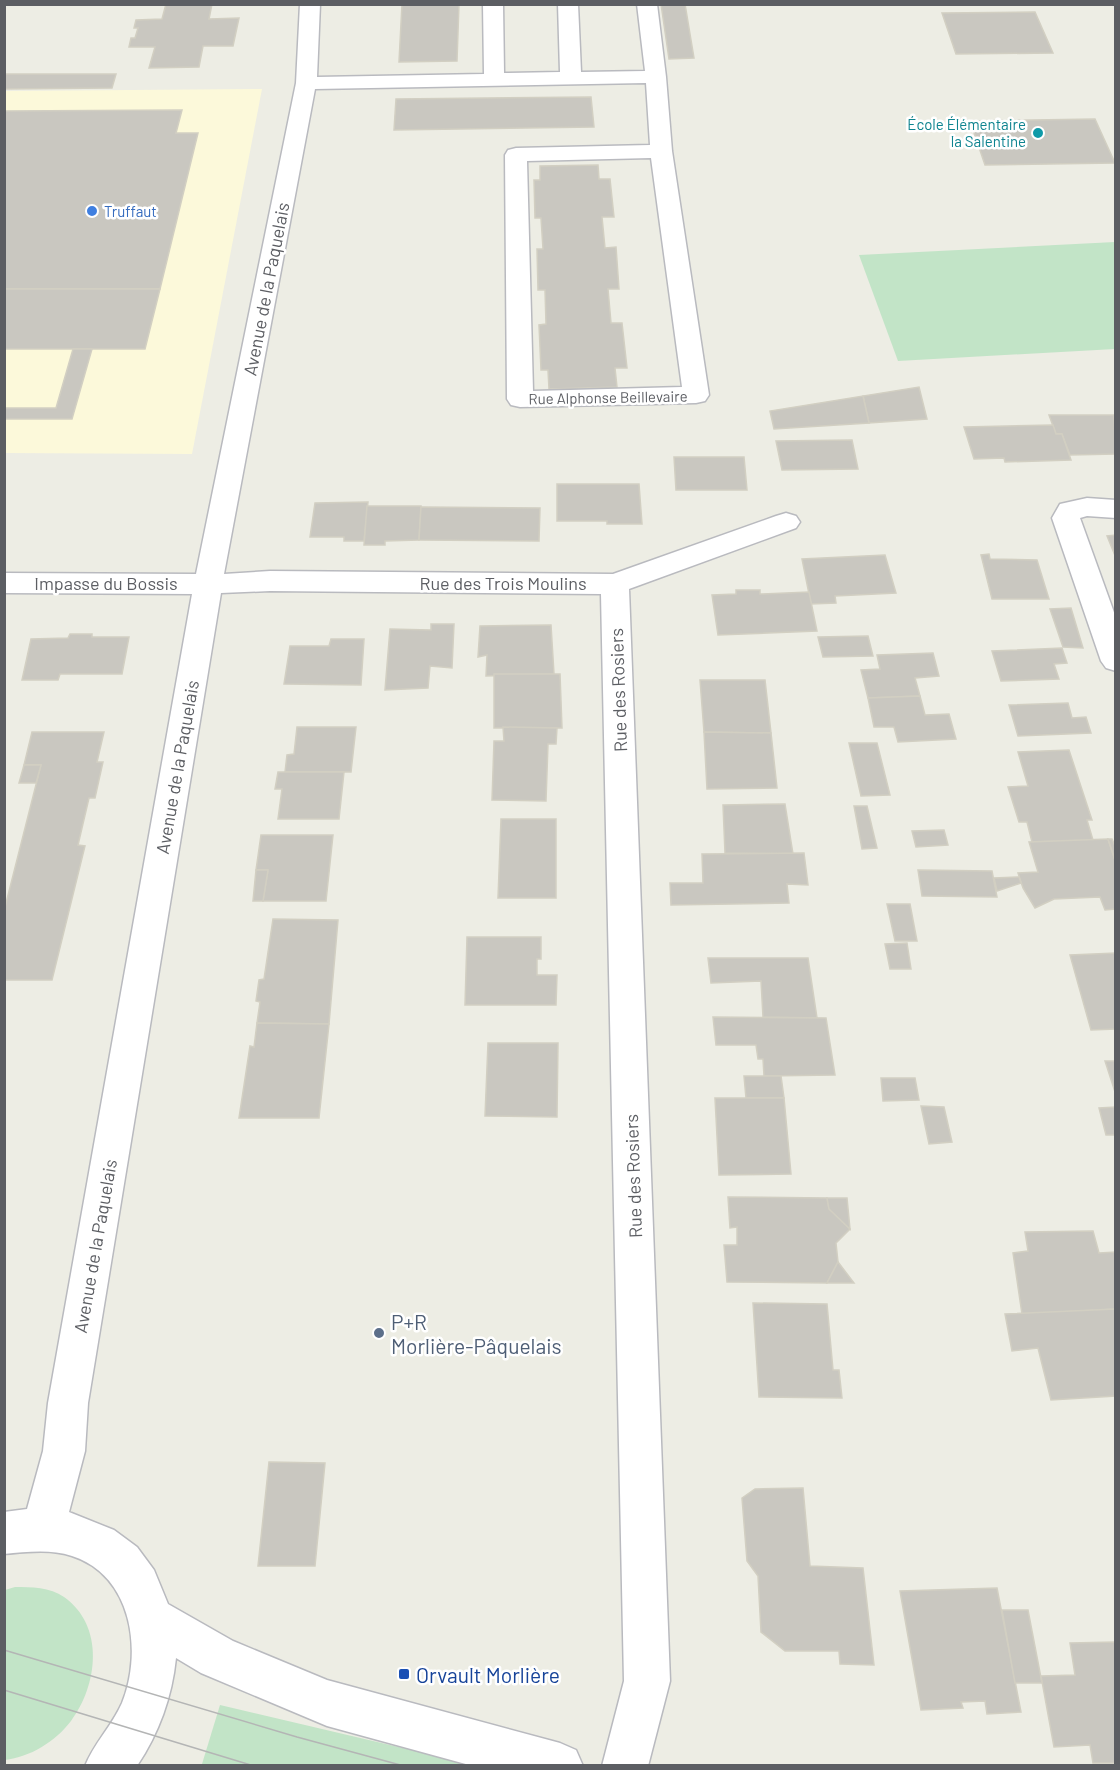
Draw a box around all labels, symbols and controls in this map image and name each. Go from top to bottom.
place label: École Élémentaire la Salentine [907,115,1026,150]
marker: École Élémentaire la Salentine [1031,126,1045,140]
street label: Avenue de la Paquelais [238,200,294,378]
place label: Truffaut [104,202,157,220]
marker: Truffaut [85,204,99,218]
street label: Rue Alphonse Beillevaire [528,387,688,407]
street label: Impasse du Bossis [34,572,178,594]
street label: Rue des Trois Moulins [419,572,587,594]
street label: Rue des Rosiers [605,628,631,752]
street label: Avenue de la Paquelais [151,678,203,856]
street label: Rue des Rosiers [620,1114,646,1238]
street label: Avenue de la Paquelais [69,1157,121,1335]
place label: P+R Morlière-Pâquelais [391,1309,562,1358]
marker: P+R Morlière-Pâquelais [372,1326,386,1340]
place label: Orvault Morlière [416,1662,560,1687]
marker: Orvault Morlière [397,1667,411,1681]

